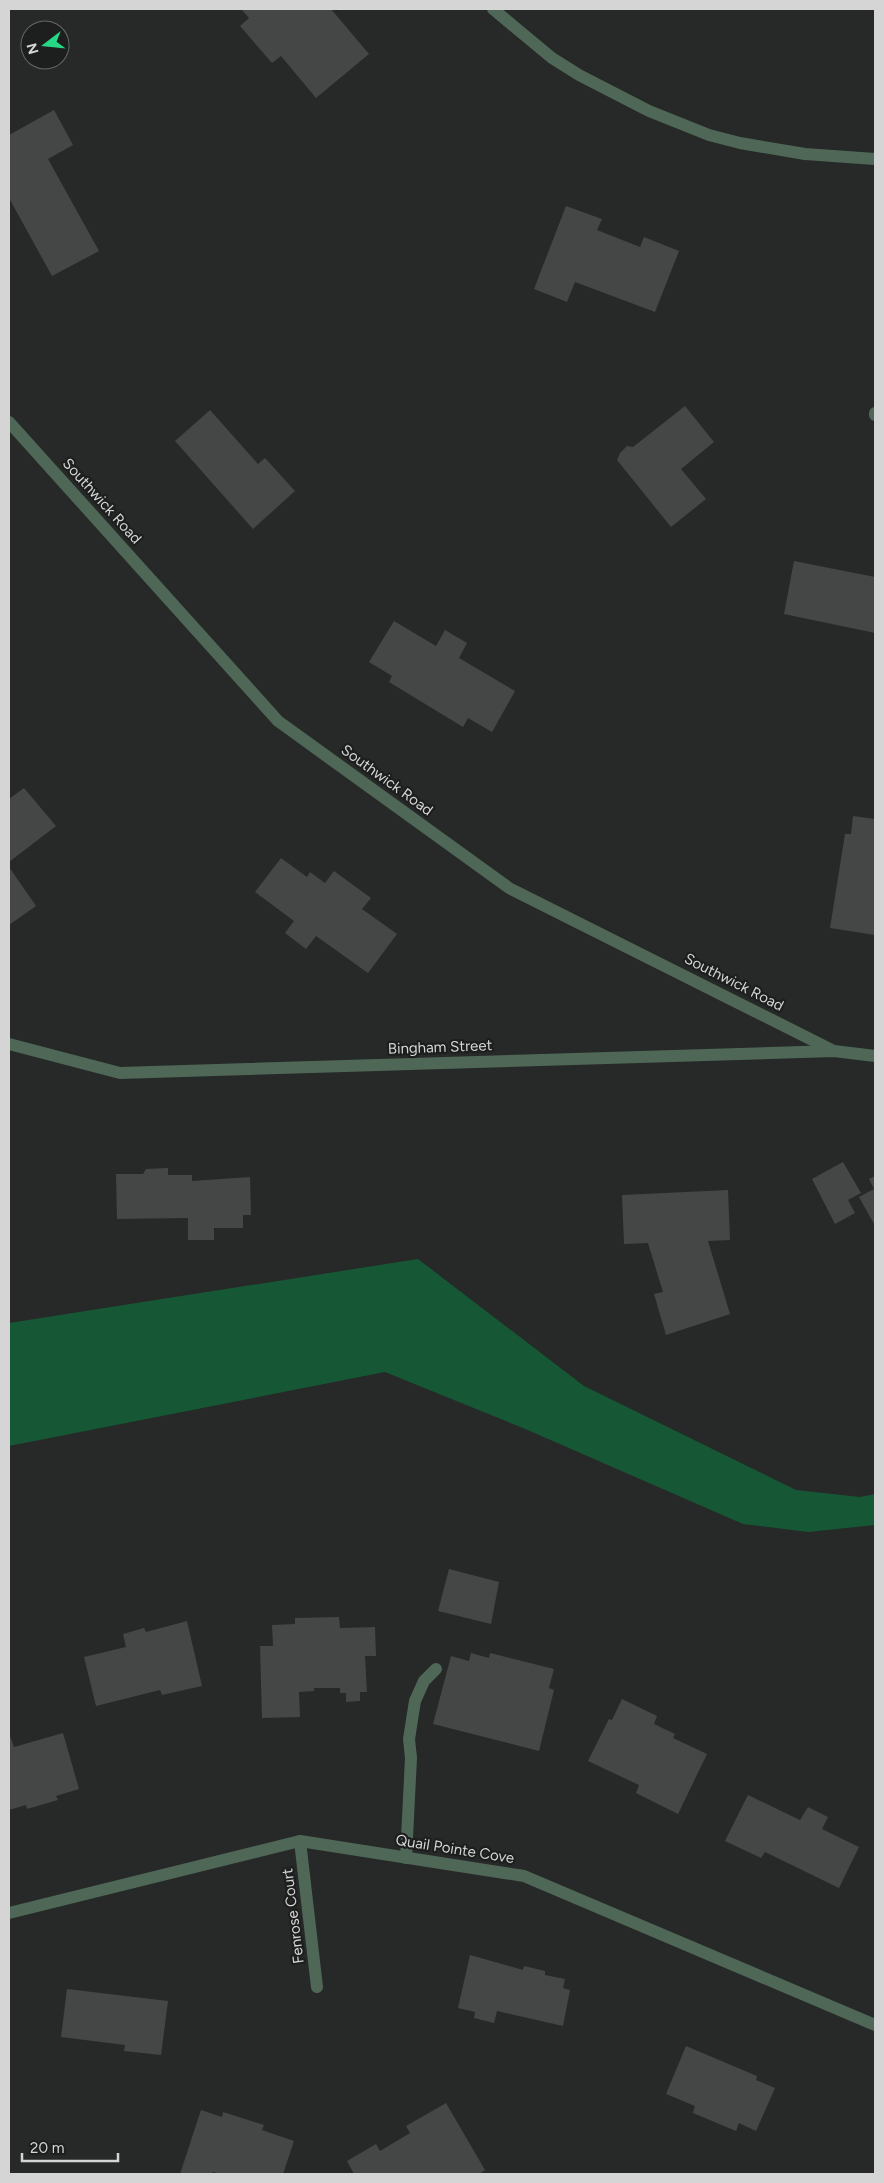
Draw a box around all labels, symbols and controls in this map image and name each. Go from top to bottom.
north arrow [20,20,70,70]
text: N [23,41,43,56]
street label: Southwick Road [59,454,145,548]
street label: Southwick Road [338,741,436,819]
street label: Southwick Road [681,949,787,1015]
street label: Bingham Street [388,1036,493,1058]
street label: Quail Pointe Cove [394,1831,516,1867]
street label: Fenrose Court [278,1867,308,1965]
scale bar [22,2130,119,2162]
text: 20 m [30,2139,64,2157]

